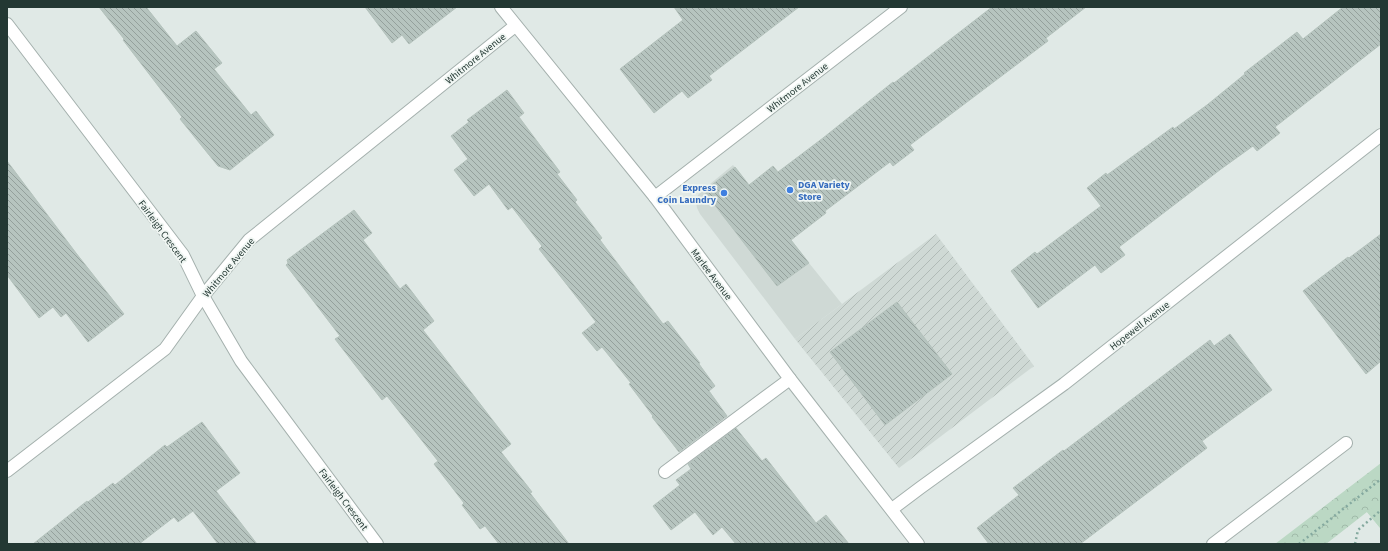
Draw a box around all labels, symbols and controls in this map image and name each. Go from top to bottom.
street label: Whitmore Avenue [442,30,509,88]
street label: Whitmore Avenue [764,59,831,116]
place label: DGA Variety Store [798,178,851,204]
place label: Express Coin Laundry [657,181,717,207]
marker: DGA Variety Store [785,185,795,195]
marker: Express Coin Laundry [719,188,729,198]
street label: Fairleigh Crescent [135,197,190,266]
street label: Whitmore Avenue [200,235,258,300]
street label: Marlee Avenue [687,246,735,303]
street label: Hopewell Avenue [1107,298,1173,354]
street label: Fairleigh Crescent [315,466,372,534]

